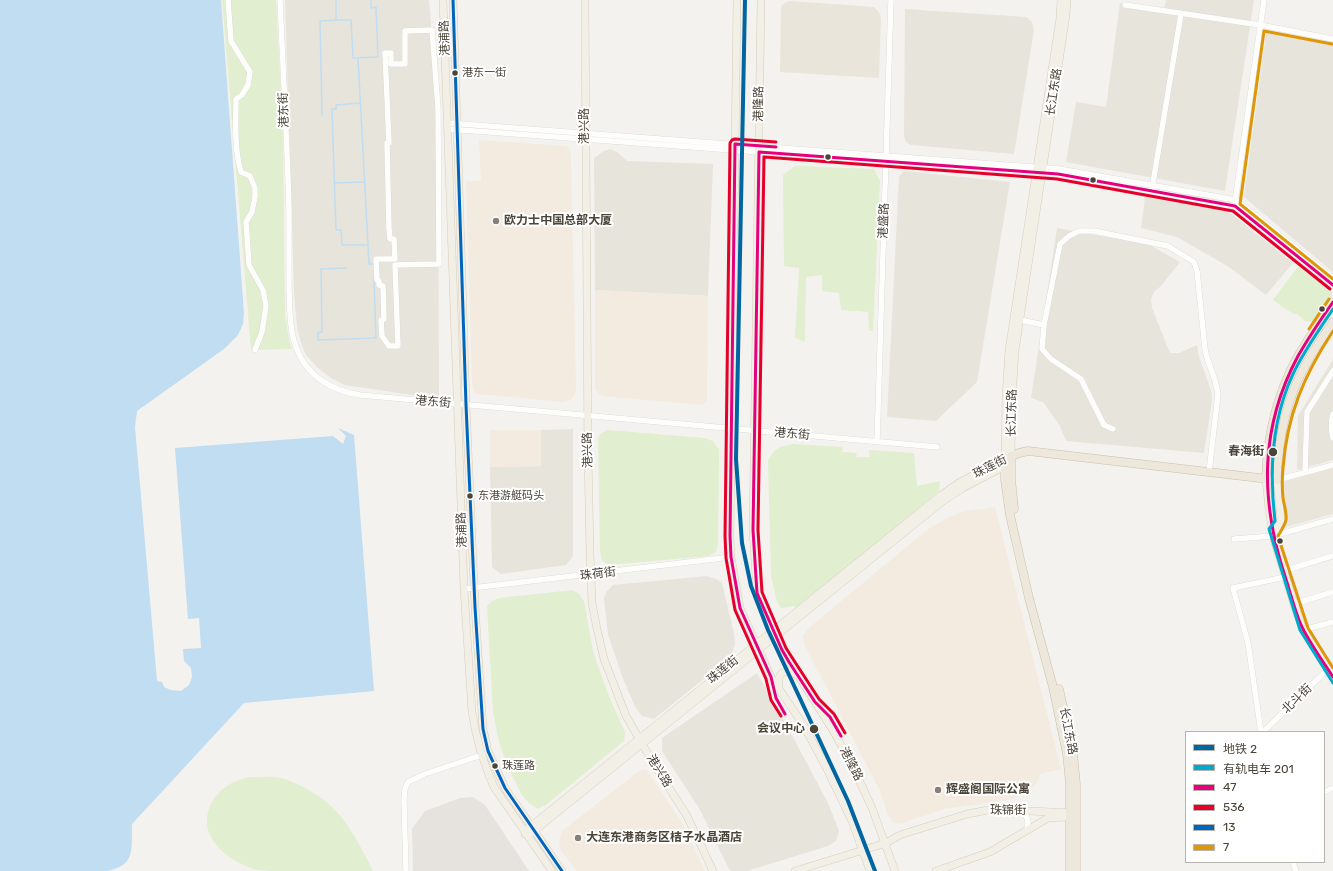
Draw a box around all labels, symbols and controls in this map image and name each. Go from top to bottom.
street label: 港浦路 [437,20,453,56]
place label: 港东一街 [462,66,506,80]
street label: 长江东路 [1043,67,1065,117]
marker: 港东一街 [450,68,460,78]
street label: 港隆路 [751,86,767,122]
street label: 港东街 [276,92,292,128]
street label: 港兴路 [578,108,592,144]
unlabelled marker [823,152,833,162]
unlabelled marker [1088,175,1098,185]
street label: 港盛路 [876,203,892,239]
place label: 欧力士中国总部大厦 [504,214,612,228]
marker: 欧力士中国总部大厦 [491,216,501,226]
unlabelled marker [1317,304,1327,314]
street label: 长江东路 [1004,389,1020,437]
street label: 港东街 [414,393,452,411]
street label: 港东街 [773,425,811,443]
street label: 港兴路 [580,432,596,468]
place label: 春海街 [1228,445,1264,459]
marker: 春海街 [1267,446,1279,458]
street label: 珠莲街 [971,452,1009,482]
place label: 东港游艇码头 [478,489,544,503]
marker: 东港游艇码头 [465,491,475,501]
street label: 港浦路 [454,512,470,548]
unlabelled marker [1275,536,1285,546]
street label: 珠荷街 [579,565,617,583]
street label: 珠莲街 [704,653,742,687]
street label: 北斗街 [1279,681,1315,717]
street label: 长江东路 [1056,706,1080,756]
place label: 会议中心 [757,722,805,736]
marker: 会议中心 [808,723,820,735]
legend [1185,731,1325,863]
text: 地铁 2 [1223,742,1257,756]
street label: 港隆路 [836,745,866,783]
street label: 港兴路 [643,752,675,790]
place label: 珠莲路 [502,759,535,773]
marker: 珠莲路 [490,761,500,771]
text: 有轨电车 201 [1223,762,1294,776]
text: 47 [1223,780,1236,794]
place label: 辉盛阁国际公寓 [946,783,1030,797]
marker: 辉盛阁国际公寓 [933,785,943,795]
text: 536 [1223,800,1245,814]
street label: 珠锦街 [990,804,1026,818]
text: 13 [1223,820,1235,834]
place label: 大连东港商务区桔子水晶酒店 [586,831,742,845]
marker: 大连东港商务区桔子水晶酒店 [573,833,583,843]
text: 7 [1223,840,1229,854]

